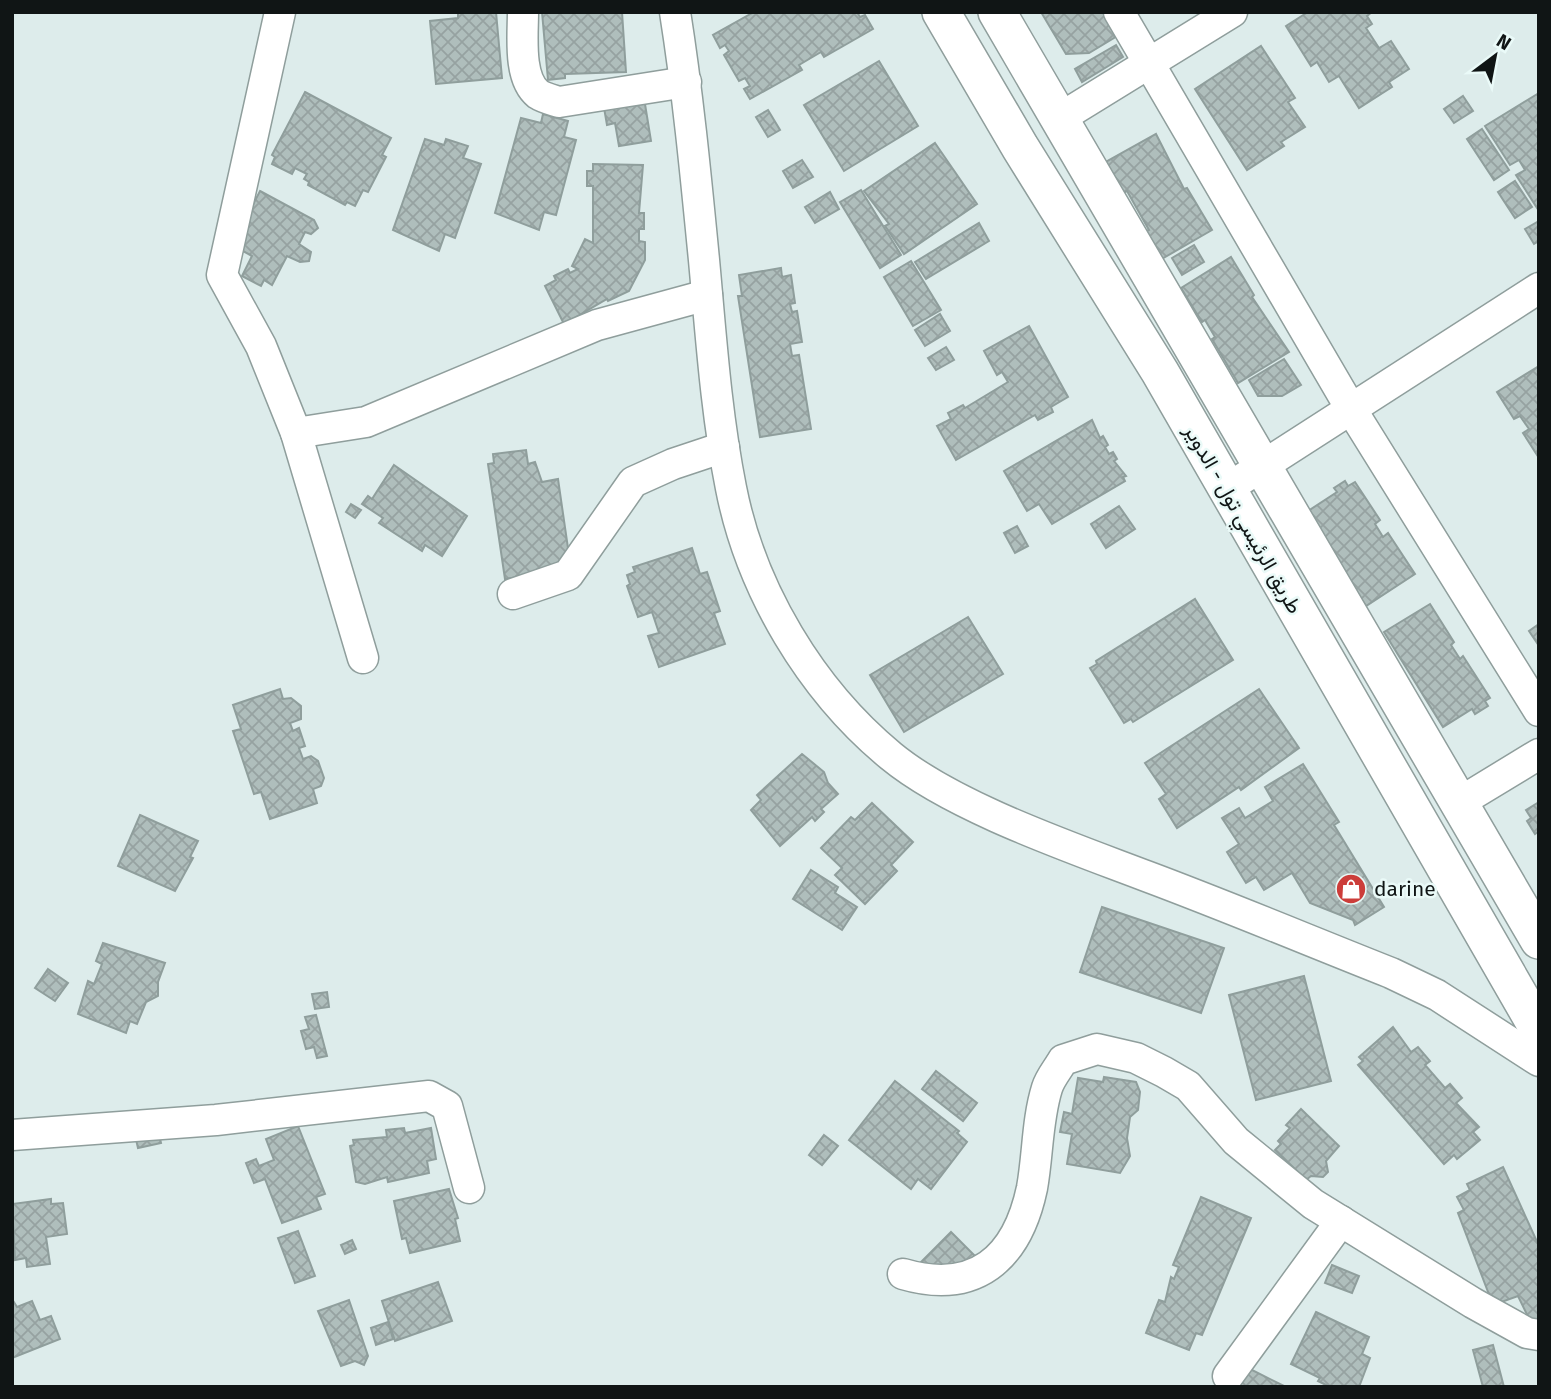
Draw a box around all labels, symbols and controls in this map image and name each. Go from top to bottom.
north arrow [1460,21,1530,91]
text: N [1492,29,1515,55]
street label: طريق الرئيسي تول - الدوير [1174,419,1308,620]
shop icon: darine [1334,872,1368,906]
place label: darine [1374,876,1436,902]

